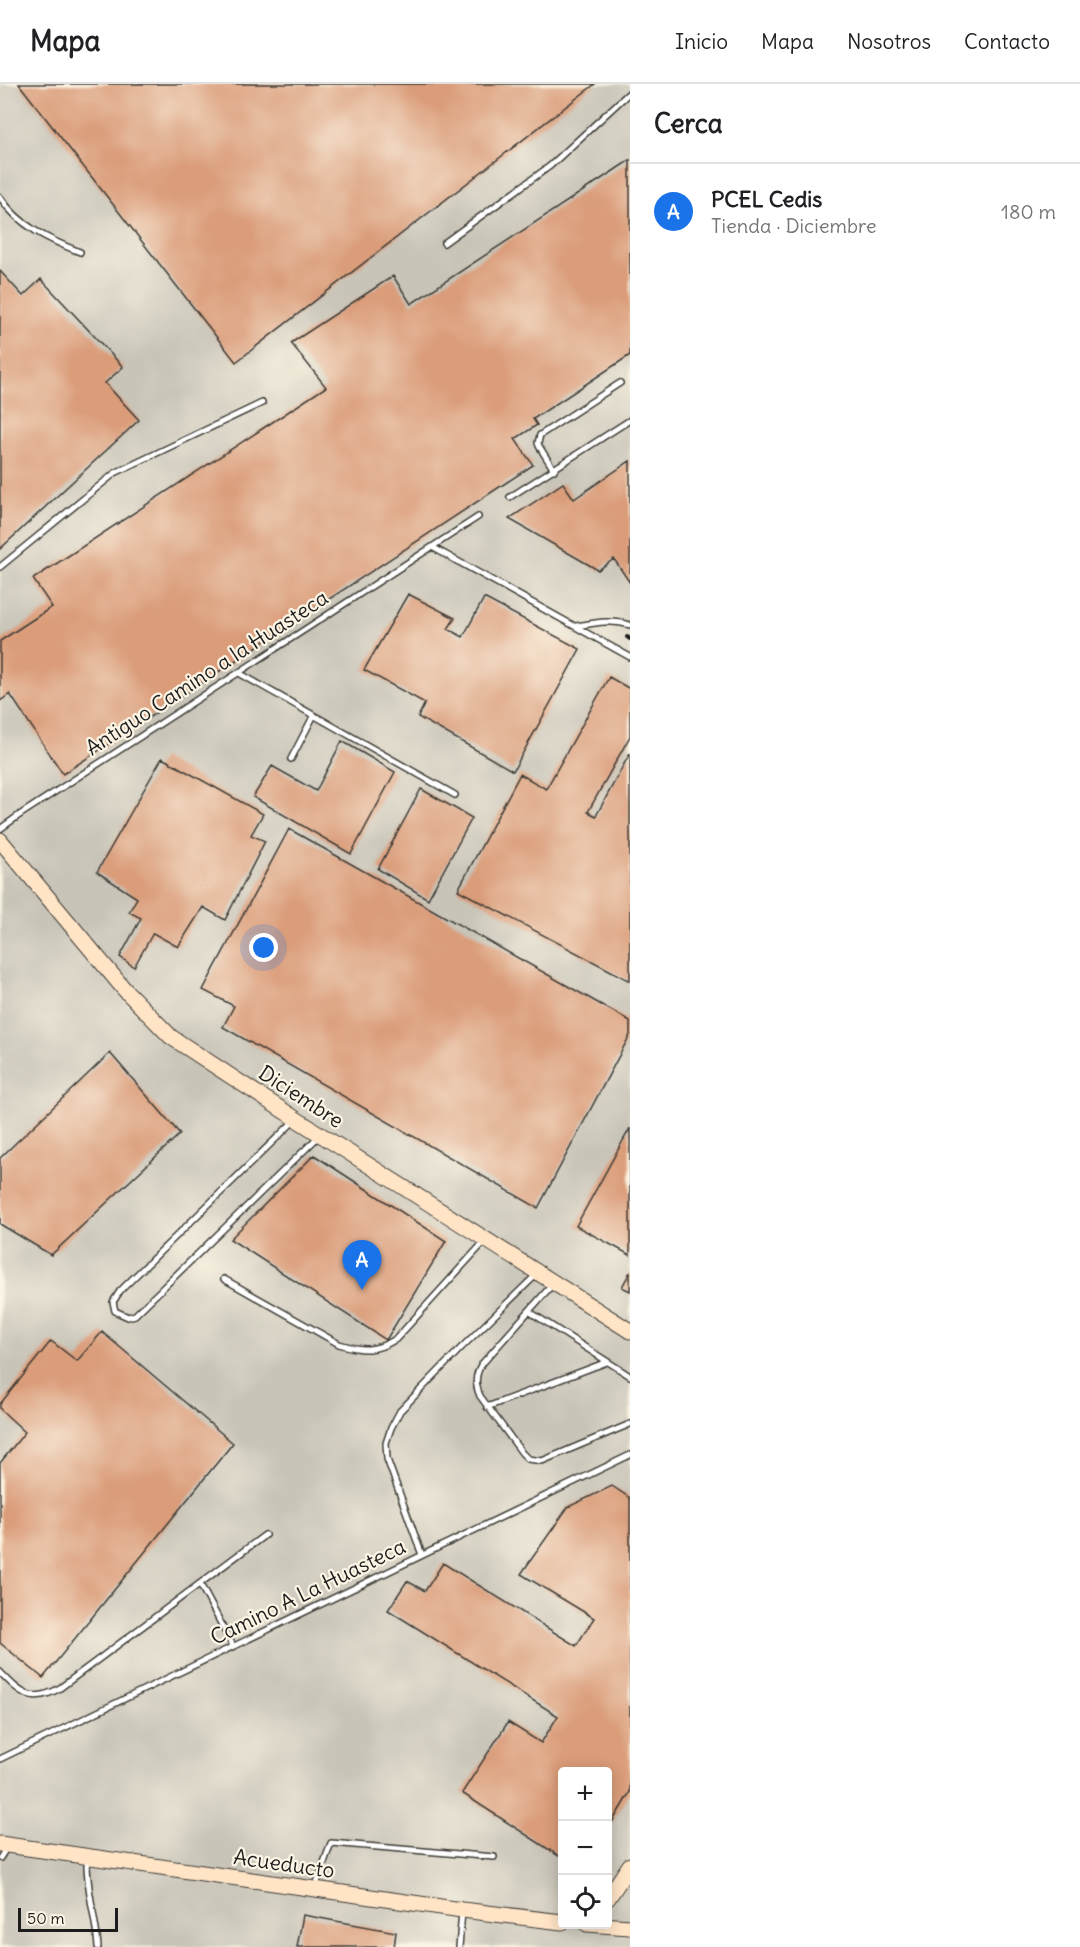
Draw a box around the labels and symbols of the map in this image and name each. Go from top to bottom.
street label: Antiguo Camino a la Huasteca [80,584,333,761]
your location [249,933,278,962]
street label: Diciembre [254,1059,349,1134]
pin: A [342,1240,382,1290]
street label: Camino A La Huasteca [206,1533,410,1651]
street label: Acueducto [232,1843,336,1884]
scale bar [18,1905,118,1932]

